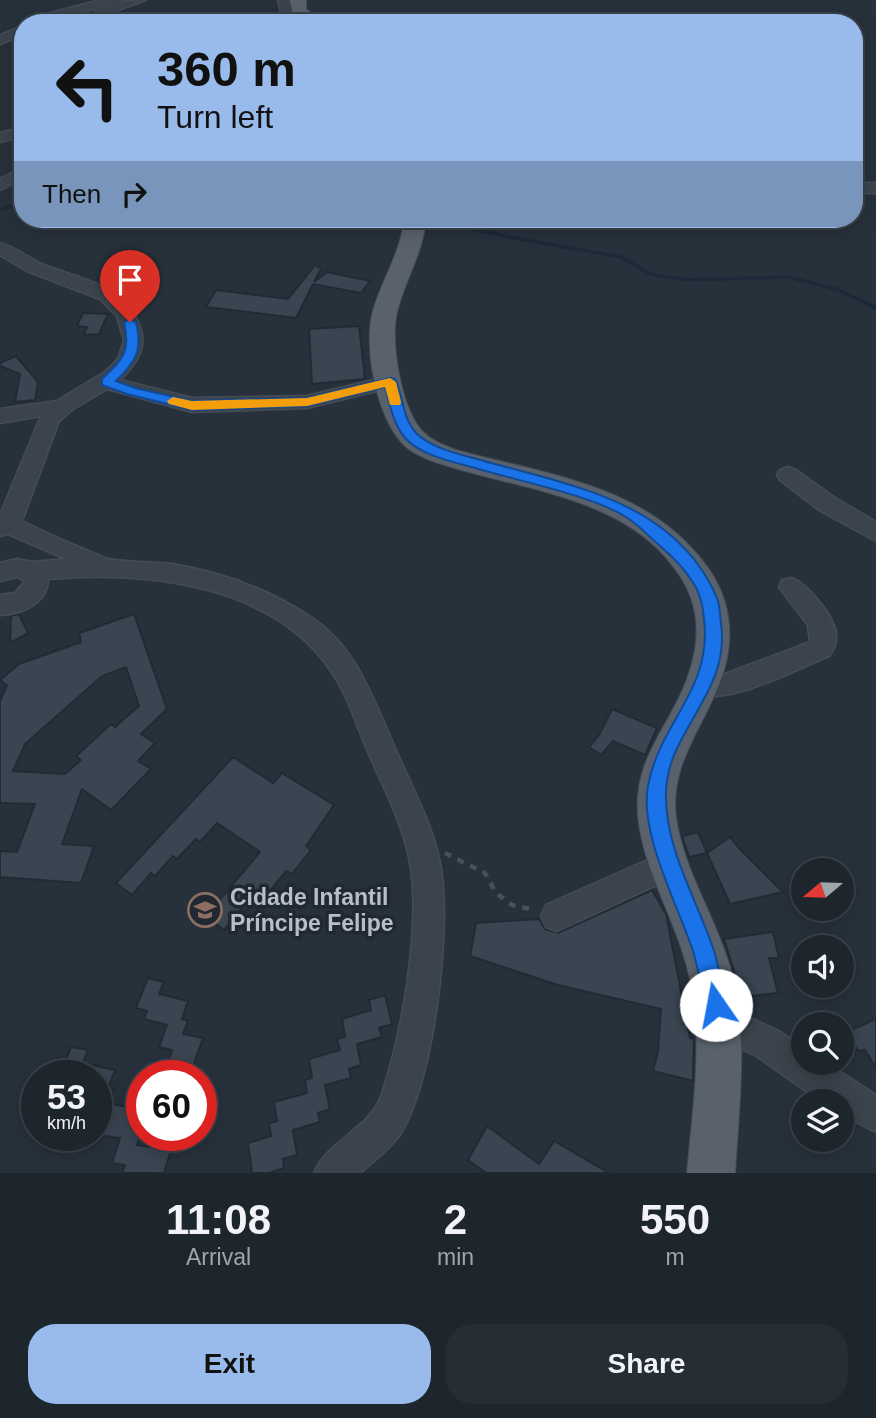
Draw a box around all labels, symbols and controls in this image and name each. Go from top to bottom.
icon: left [42,42,133,133]
text: 360 m [157,42,296,96]
text: Turn left [157,99,273,135]
icon: right [115,175,153,213]
text: Then [42,179,101,209]
pin [100,250,160,322]
icon: arrive [111,261,149,299]
north arrow [791,858,854,920]
map controls [791,858,854,1152]
place label: Cidade Infantil Príncipe Felipe [230,884,394,936]
school or university icon: Cidade Infantil Príncipe Felipe [186,891,224,929]
button: sound [791,935,854,998]
position arrow [679,968,753,1042]
button: search [791,1012,854,1075]
speed limit sign: 60 [126,1060,217,1151]
text: 53 [47,1077,86,1116]
button: layers [791,1089,854,1152]
text: km/h [47,1113,86,1133]
text: 11:08 [166,1196,271,1243]
text: 2 [444,1196,467,1243]
text: 550 [640,1196,710,1243]
text: Arrival [186,1244,251,1270]
text: min [437,1244,474,1270]
text: m [665,1244,685,1270]
button: Exit [28,1324,431,1404]
button: Share [445,1324,848,1404]

